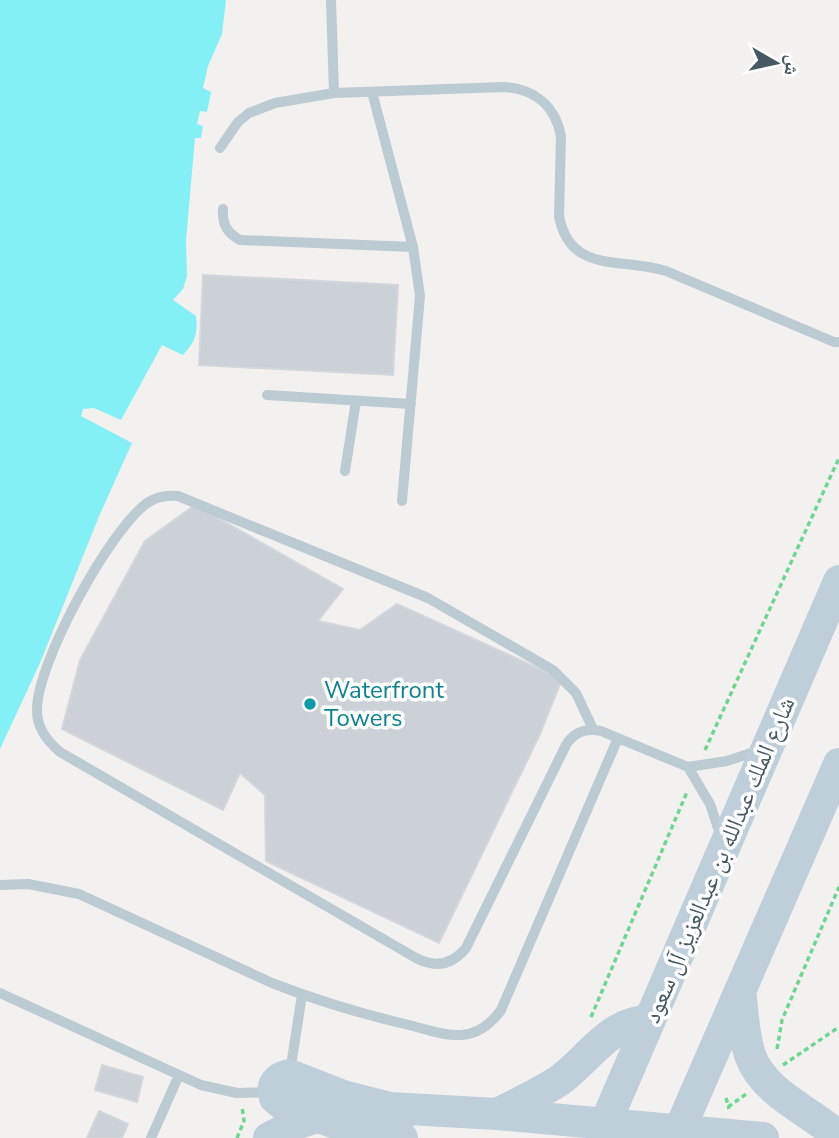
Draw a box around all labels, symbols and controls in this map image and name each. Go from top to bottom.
north arrow [741,28,811,98]
text: ش [777,54,806,77]
place label: Waterfront Towers [324,674,444,734]
street label: شارع الملك عبدالله بن عبدالعزيز آل سعود [636,692,802,1028]
marker: Waterfront Towers [302,696,318,712]

